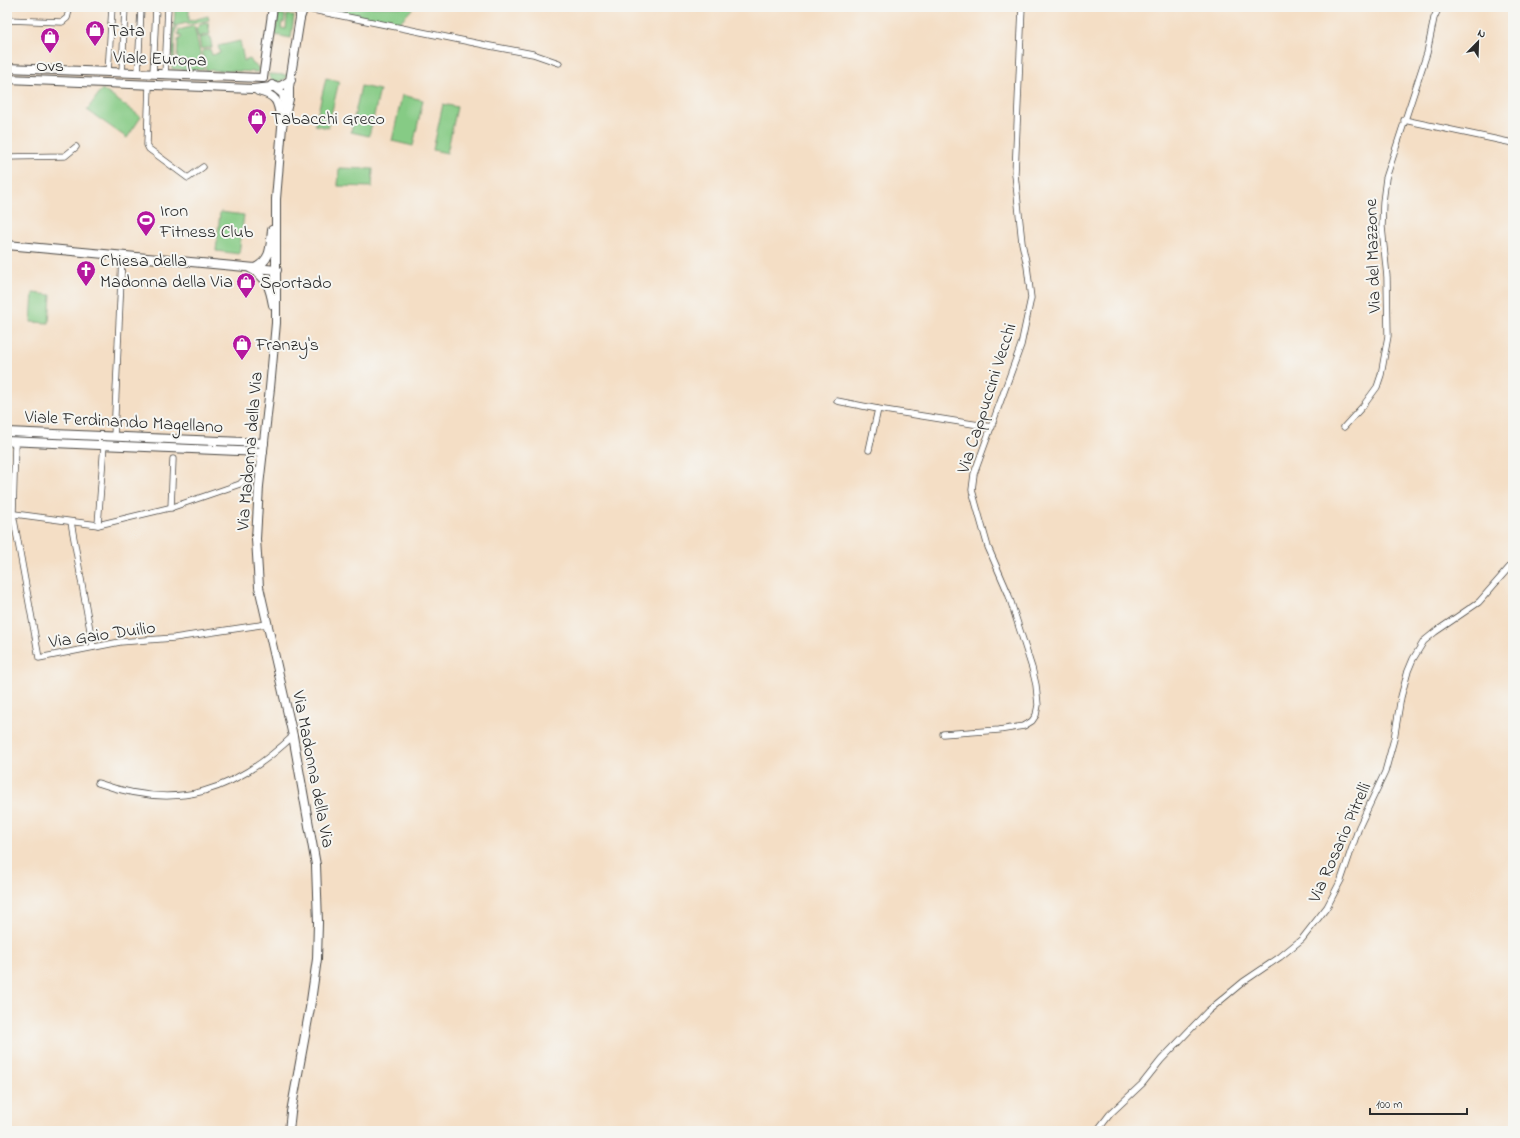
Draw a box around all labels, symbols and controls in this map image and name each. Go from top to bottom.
shop icon: Tata [84,19,106,47]
place label: Tata [109,19,145,45]
north arrow [1458,22,1498,62]
text: N [1475,25,1488,43]
shop icon: Ovs [39,26,61,54]
street label: Viale Europa [112,45,207,75]
place label: Ovs [36,54,64,80]
shop icon: Tabacchi Greco [246,107,268,135]
place label: Tabacchi Greco [271,107,385,133]
street label: Via del Mazzone [1359,197,1389,315]
place label: Iron Fitness Club [159,199,254,246]
sports icon: Iron Fitness Club [135,209,157,237]
place label: Chiesa della Madonna della Via [100,249,233,296]
church icon: Chiesa della Madonna della Via [75,259,97,287]
shop icon: Sportado [235,271,257,299]
place label: Sportado [260,271,332,297]
street label: Via Cappuccini Vecchi [951,320,1024,478]
shop icon: Franzy's [231,333,253,361]
place label: Franzy's [255,333,319,359]
street label: Via Madonna della Via [231,371,271,533]
street label: Viale Ferdinando Magellano [23,405,224,442]
street label: Via Gaio Duilio [46,616,157,656]
street label: Via Madonna della Via [284,688,340,850]
street label: Via Rosario Pitrelli [1302,778,1379,908]
scale bar [1370,1090,1467,1116]
text: 100 m [1376,1096,1403,1114]

